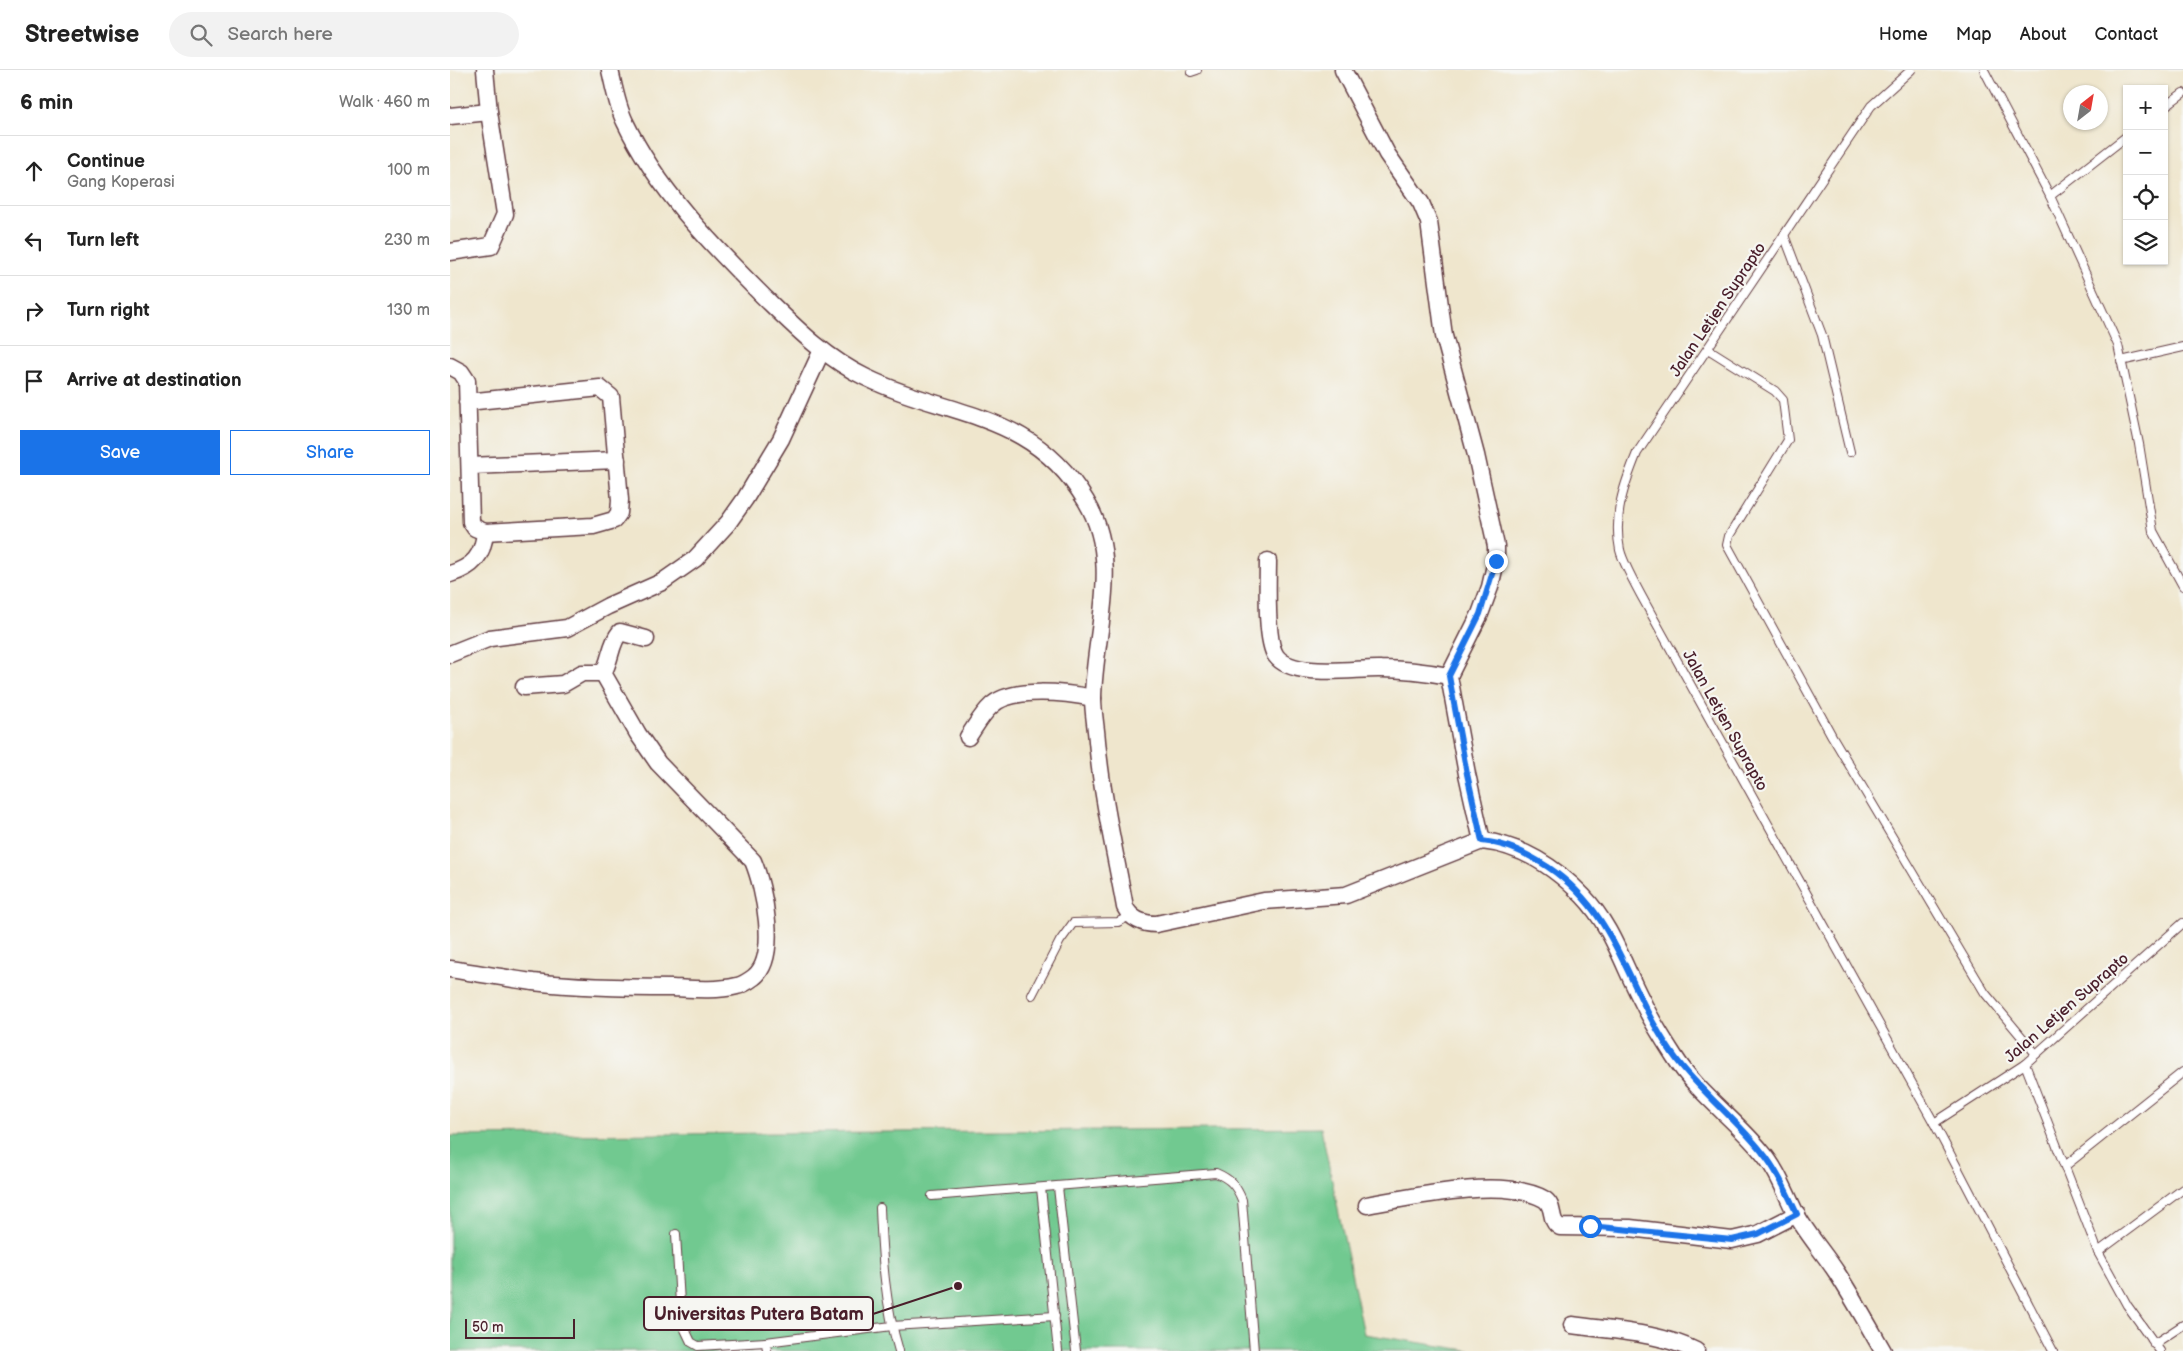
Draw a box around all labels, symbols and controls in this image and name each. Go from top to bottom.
search box [169,12,519,57]
text: Streetwise [25,20,139,49]
icon: search [187,21,215,49]
text: Search here [227,23,333,46]
text: Home [1879,24,1928,45]
text: Map [1956,24,1992,45]
text: About [2020,24,2067,45]
text: Contact [2095,24,2158,45]
north arrow [2063,85,2108,130]
map controls [2123,85,2168,265]
button: + [2123,85,2168,130]
text: 6 min [20,90,73,115]
text: Walk · 460 m [339,93,430,112]
button: − [2123,130,2168,175]
text: Continue [67,150,145,173]
icon: ahead [20,157,48,185]
text: 100 m [387,161,430,180]
text: Gang Koperasi [67,173,175,192]
button: locate [2123,175,2168,220]
button: layers [2123,220,2168,265]
icon: left [20,227,48,255]
text: Turn left [67,229,139,252]
text: 230 m [384,231,430,250]
street label: Jalan Letjen Suprapto [1666,239,1770,381]
icon: right [20,297,48,325]
text: Turn right [67,299,150,322]
text: 130 m [387,301,430,320]
icon: arrive [20,367,48,395]
text: Arrive at destination [67,369,242,392]
button: Save [20,430,220,475]
button: Share [230,430,430,475]
route end [1485,550,1508,573]
street label: Jalan Letjen Suprapto [1678,647,1771,794]
street label: Jalan Letjen Suprapto [2001,949,2133,1067]
route start [1579,1215,1602,1238]
callout: Universitas Putera Batam [644,1297,873,1330]
text: Universitas Putera Batam [654,1304,864,1325]
scale bar [465,1316,575,1339]
text: 50 m [472,1319,504,1336]

